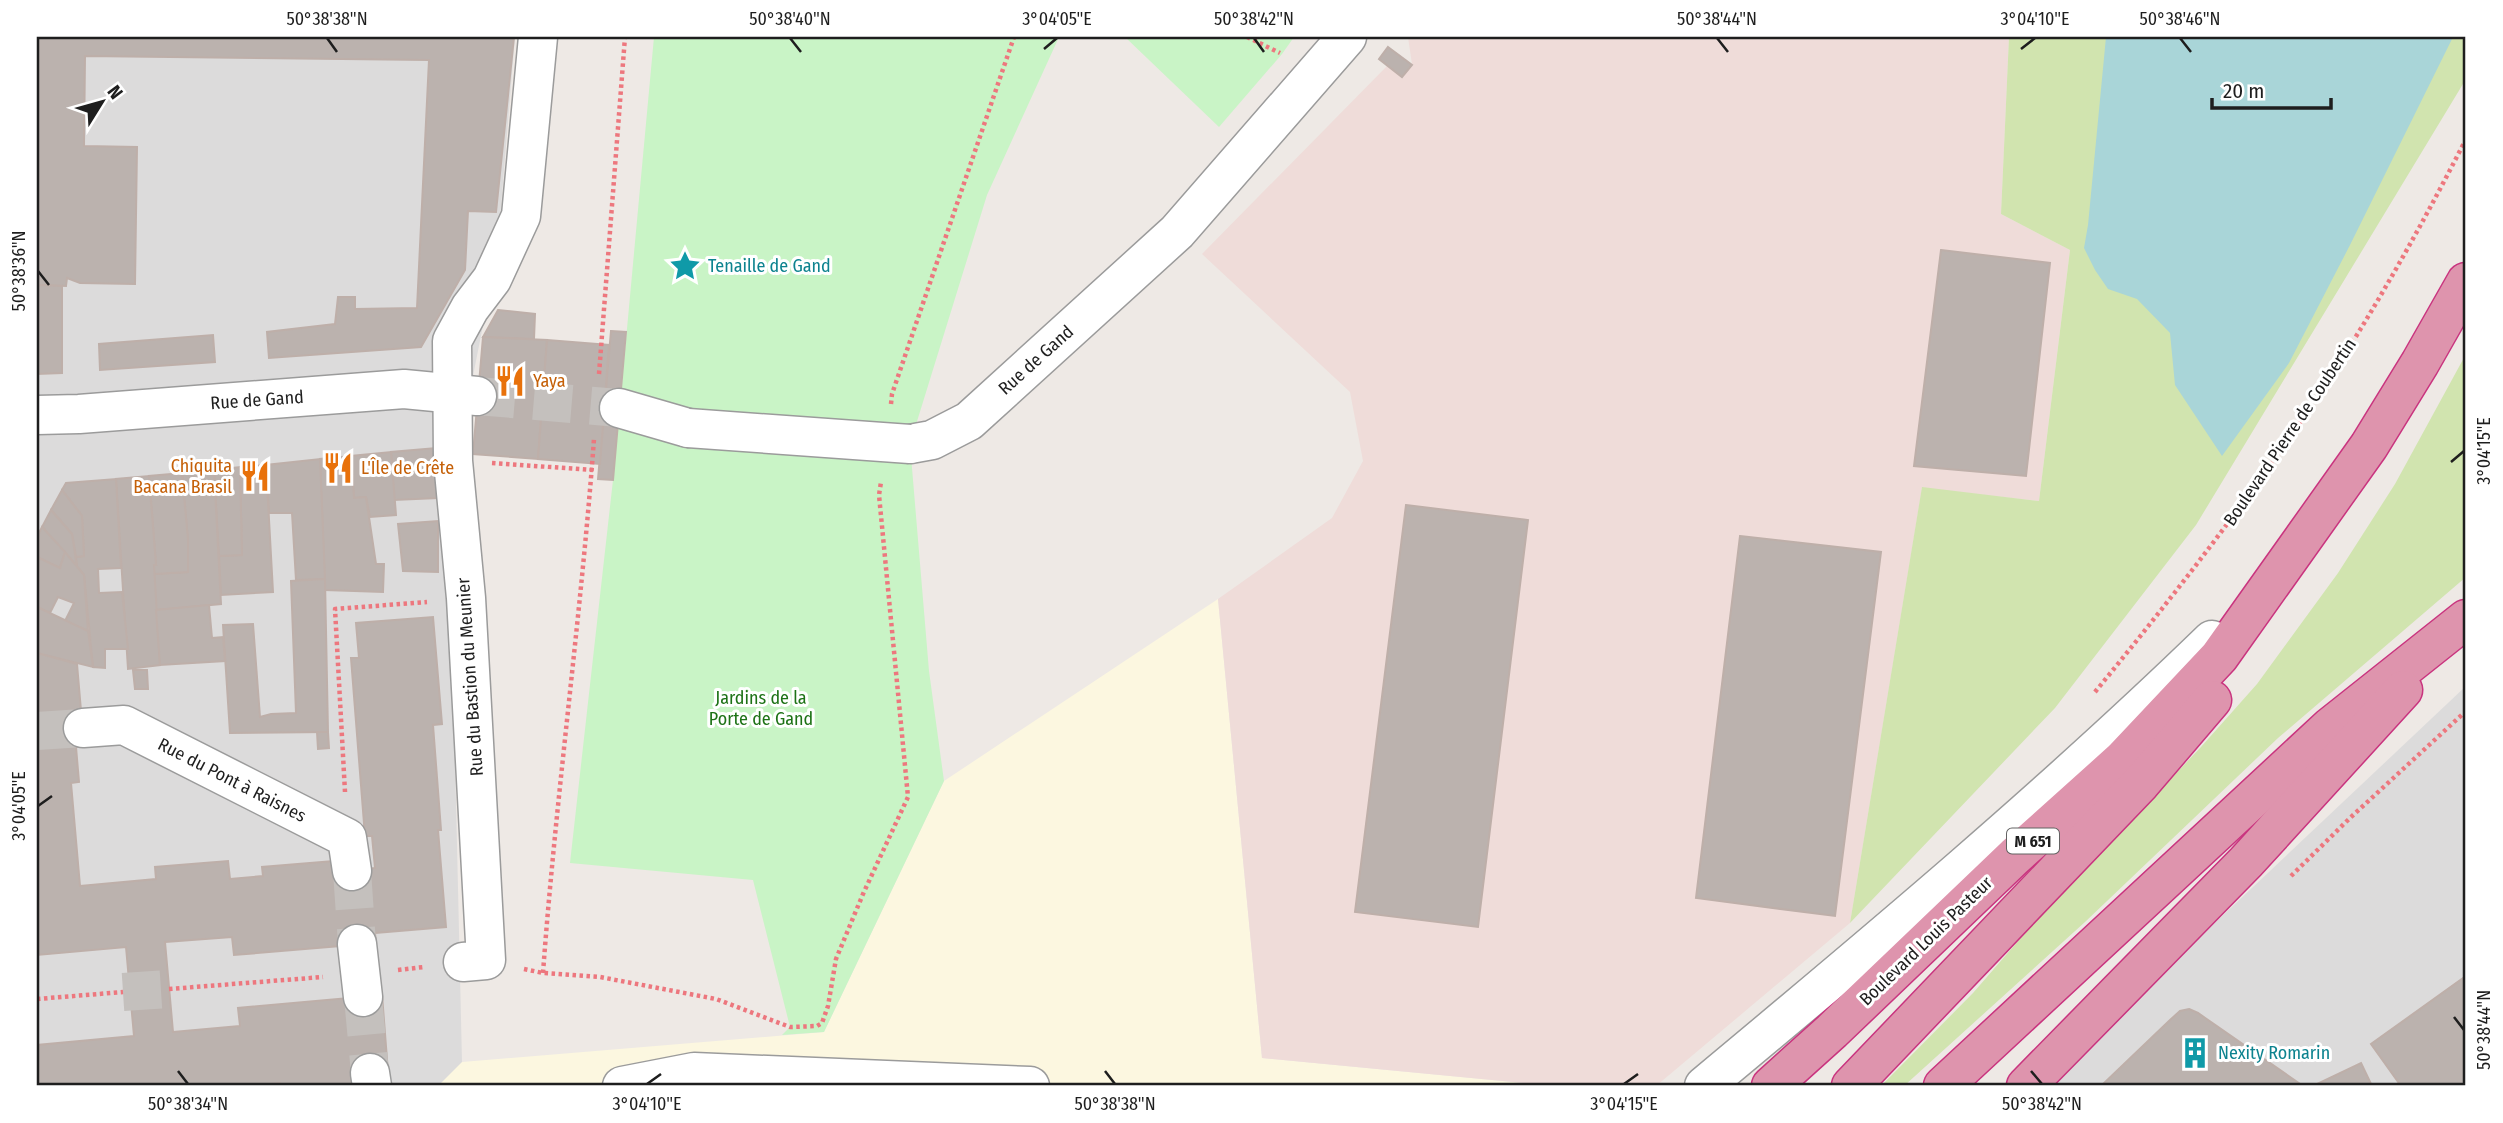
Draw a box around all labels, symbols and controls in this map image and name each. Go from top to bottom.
text: 50°38'38"N [286,8,368,30]
text: 50°38'40"N [749,8,831,30]
text: 3°04'05"E [1022,8,1092,30]
text: 50°38'42"N [1214,8,1294,30]
text: 50°38'44"N [1677,8,1757,30]
text: 3°04'10"E [2001,8,2069,30]
text: 50°38'46"N [2140,8,2220,30]
north arrow [66,66,136,136]
scale bar [2212,66,2332,110]
text: 20 m [2223,78,2264,104]
text: N [103,81,128,104]
text: 50°38'36"N [8,231,30,311]
place icon: Tenaille de Gand [668,249,702,283]
place label: Tenaille de Gand [708,255,831,277]
street label: Rue de Gand [994,321,1078,399]
street label: Boulevard Pierre de Coubertin [2219,334,2361,530]
restaurant icon: Yaya [493,364,527,398]
place label: Yaya [533,370,566,392]
street label: Rue de Gand [210,386,304,414]
text: 3°04'15"E [2473,417,2495,485]
restaurant icon: L'Île de Crête [321,451,355,485]
place label: Chiquita Bacana Brasil [133,455,232,498]
place label: L'Île de Crête [361,457,454,479]
restaurant icon: Chiquita Bacana Brasil [238,459,272,493]
street label: Rue du Bastion du Meunier [452,576,488,777]
park label: Jardins de la Porte de Gand [709,687,813,730]
street label: Rue du Pont à Raisnes [154,733,310,827]
text: 3°04'05"E [8,771,30,841]
road number: M 651 [2007,828,2059,854]
street label: Boulevard Louis Pasteur [1855,871,1998,1010]
text: 50°38'44"N [2473,990,2495,1070]
building icon: Nexity Romarin [2178,1036,2212,1070]
place label: Nexity Romarin [2218,1042,2330,1064]
text: 50°38'34"N [148,1093,228,1115]
text: 3°04'10"E [613,1093,681,1115]
text: 50°38'38"N [1074,1093,1156,1115]
text: 3°04'15"E [1590,1093,1658,1115]
text: 50°38'42"N [2002,1093,2082,1115]

